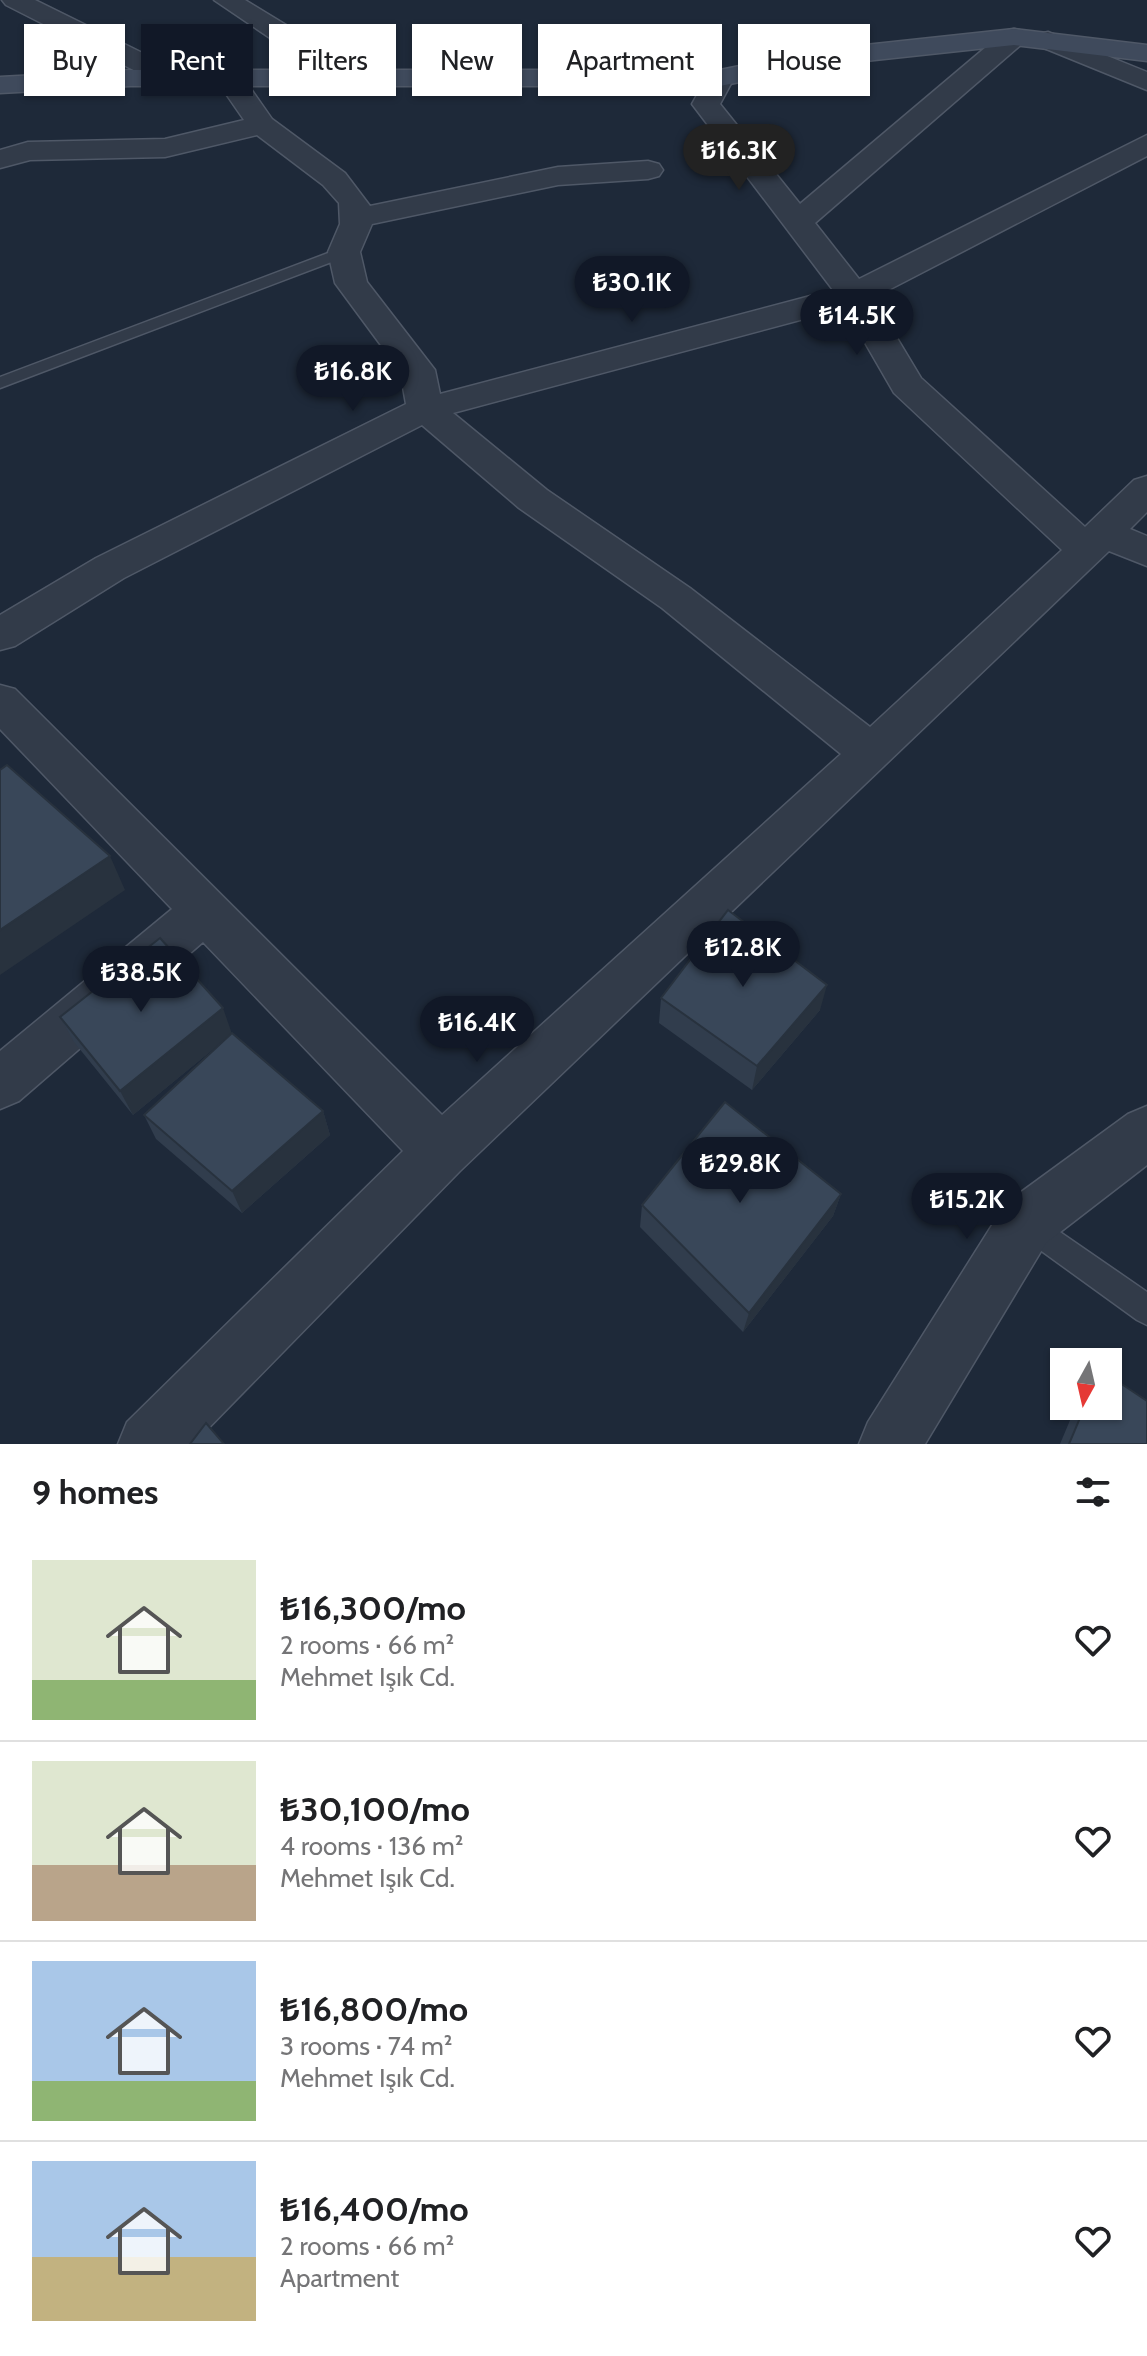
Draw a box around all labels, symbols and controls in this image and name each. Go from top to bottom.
chip: Buy [24,24,125,96]
chip: Rent [141,24,253,96]
chip: Filters [269,24,396,96]
chip: New [412,24,522,96]
chip: Apartment [538,24,722,96]
chip: House [738,24,870,96]
pin: ₺16.3K [674,124,804,192]
text: ₺16.3K [701,134,777,166]
pin: ₺30.1K [567,256,697,324]
text: ₺30.1K [593,266,671,298]
pin: ₺14.5K [792,289,922,357]
text: ₺14.5K [818,299,896,331]
pin: ₺16.8K [288,345,418,413]
text: ₺16.8K [314,355,392,387]
pin: ₺12.8K [678,921,808,989]
text: ₺12.8K [705,931,781,963]
pin: ₺38.5K [76,946,206,1014]
text: ₺38.5K [100,956,182,988]
pin: ₺16.4K [412,996,542,1064]
text: ₺16.4K [438,1006,516,1038]
pin: ₺29.8K [675,1137,805,1205]
text: ₺29.8K [699,1147,781,1179]
pin: ₺15.2K [902,1173,1032,1241]
text: ₺15.2K [930,1183,1004,1215]
north arrow [1050,1348,1122,1420]
map controls [1050,1348,1122,1420]
icon: filters [1071,1470,1115,1514]
text: 9 homes [32,1471,158,1513]
text: ₺16,300/mo [280,1587,466,1629]
icon: home [96,1592,192,1688]
icon: heart [1071,1618,1115,1662]
text: 2 rooms · 66 m² [280,1629,454,1661]
text: Mehmet Işık Cd. [280,1661,455,1693]
text: ₺30,100/mo [280,1788,470,1830]
icon: home [96,1793,192,1889]
icon: heart [1071,1819,1115,1863]
text: 4 rooms · 136 m² [280,1830,463,1862]
text: Mehmet Işık Cd. [280,1862,455,1894]
text: ₺16,800/mo [280,1988,468,2030]
icon: home [96,1993,192,2089]
icon: heart [1071,2019,1115,2063]
text: 3 rooms · 74 m² [280,2030,452,2062]
text: Mehmet Işık Cd. [280,2062,455,2094]
text: ₺16,400/mo [280,2188,469,2230]
icon: home [96,2193,192,2289]
icon: heart [1071,2219,1115,2263]
text: 2 rooms · 66 m² [280,2230,454,2262]
text: Apartment [280,2262,399,2294]

